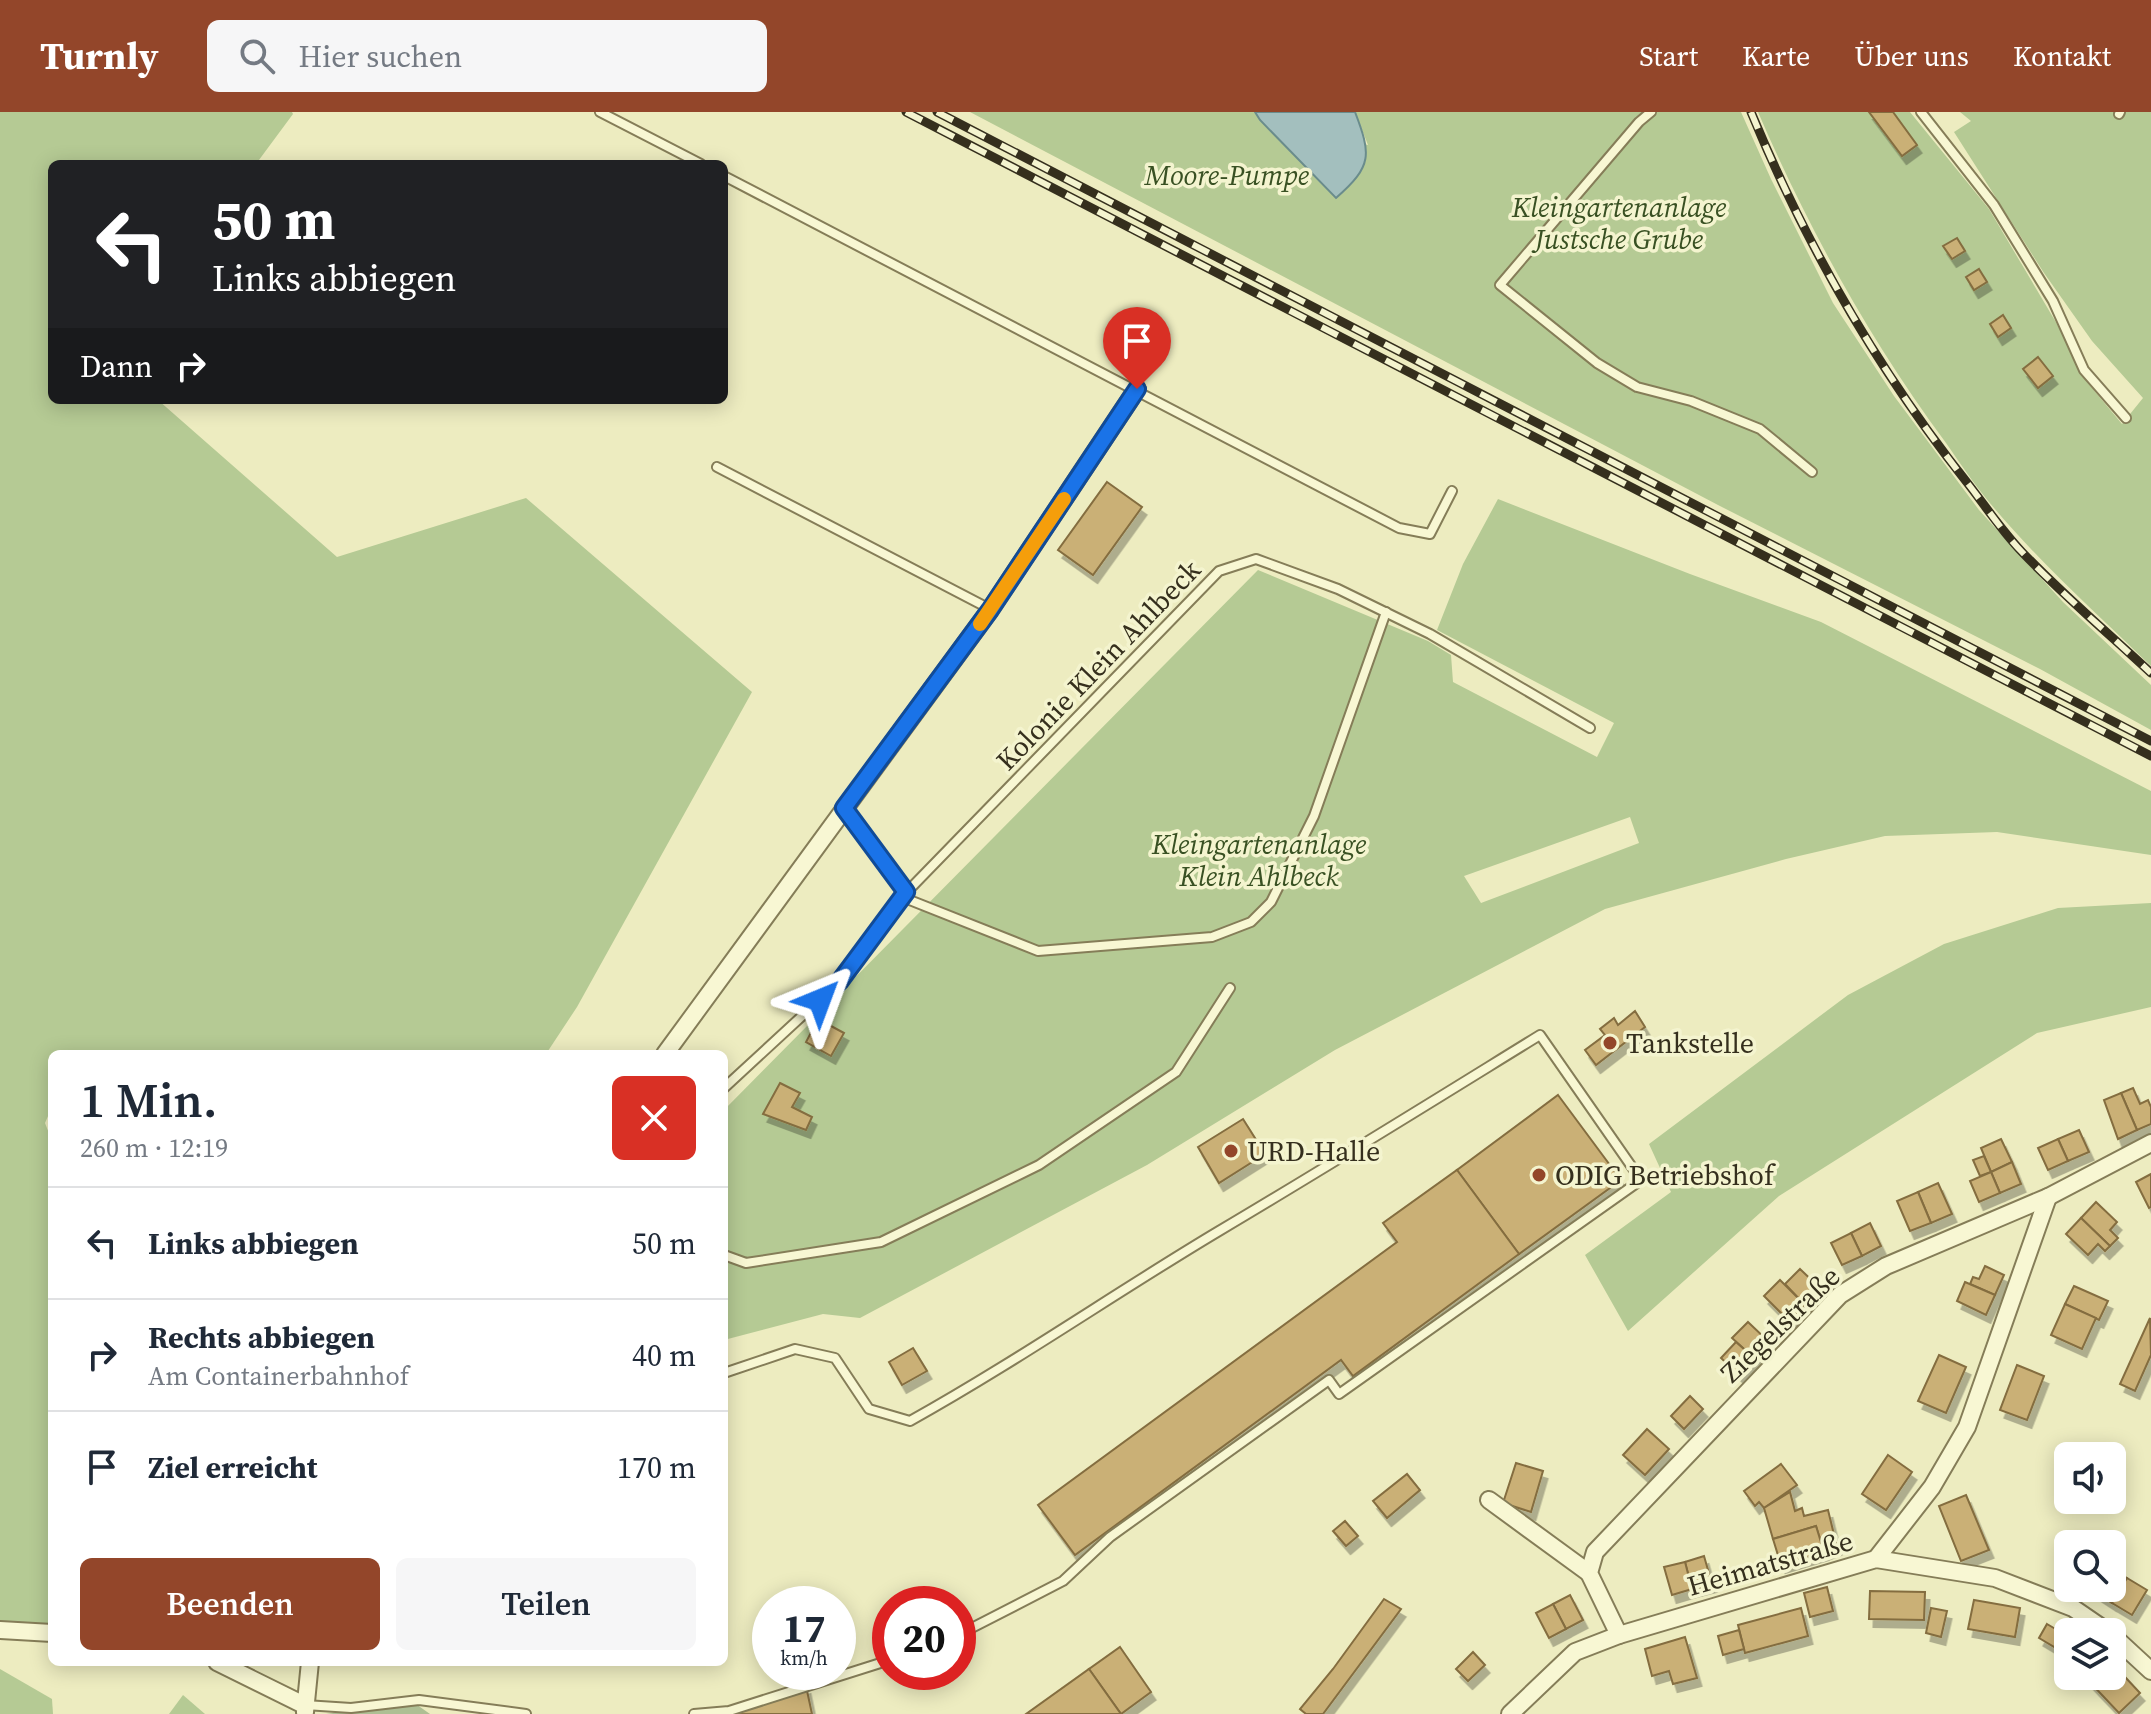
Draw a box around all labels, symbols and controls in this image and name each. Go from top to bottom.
search box [207,20,767,92]
text: Turnly [40,30,159,82]
icon: search [235,34,279,78]
text: Hier suchen [299,36,462,77]
text: Start [1639,37,1698,75]
text: Karte [1742,37,1810,75]
text: Über uns [1854,37,1969,75]
text: Kontakt [2013,37,2111,75]
park label: Moore-Pumpe [1144,156,1310,194]
text: 50 m [212,181,335,258]
park label: Kleingartenanlage Justsche Grube [1511,188,1727,258]
icon: left [80,192,184,296]
text: Links abbiegen [212,254,456,303]
pin [1103,307,1171,389]
icon: arrive [1115,319,1159,363]
icon: right [169,344,213,388]
text: Dann [80,346,153,387]
street label: Kolonie Klein Ahlbeck [987,551,1209,779]
park label: Kleingartenanlage Klein Ahlbeck [1151,825,1367,895]
position arrow [778,958,862,1042]
place label: Tankstelle [1626,1024,1754,1062]
marker: Tankstelle [1601,1034,1619,1052]
text: 1 Min. [80,1067,217,1133]
button: close [612,1076,696,1160]
text: 260 m · 12:19 [80,1130,228,1166]
place label: URD-Halle [1247,1132,1380,1170]
marker: URD-Halle [1222,1142,1240,1160]
place label: ODIG Betriebshof [1555,1156,1776,1194]
marker: ODIG Betriebshof [1530,1166,1548,1184]
icon: left [80,1221,124,1265]
text: Links abbiegen [148,1223,359,1264]
text: 50 m [632,1223,696,1264]
street label: Ziegelstraße [1712,1257,1848,1391]
text: Rechts abbiegen [148,1317,375,1358]
icon: right [80,1333,124,1377]
text: 40 m [632,1335,696,1376]
text: Am Containerbahnhof [148,1358,409,1394]
map controls [2054,1442,2126,1690]
button: sound [2054,1442,2126,1514]
icon: arrive [80,1445,124,1489]
text: Ziel erreicht [148,1447,317,1488]
text: 170 m [617,1447,696,1488]
street label: Heimatstraße [1683,1521,1857,1605]
button: search [2054,1530,2126,1602]
button: Beenden [80,1558,380,1650]
button: Teilen [396,1558,696,1650]
speed limit sign: 20 [872,1586,976,1690]
text: 17 [782,1601,826,1655]
button: layers [2054,1618,2126,1690]
text: km/h [780,1644,828,1672]

